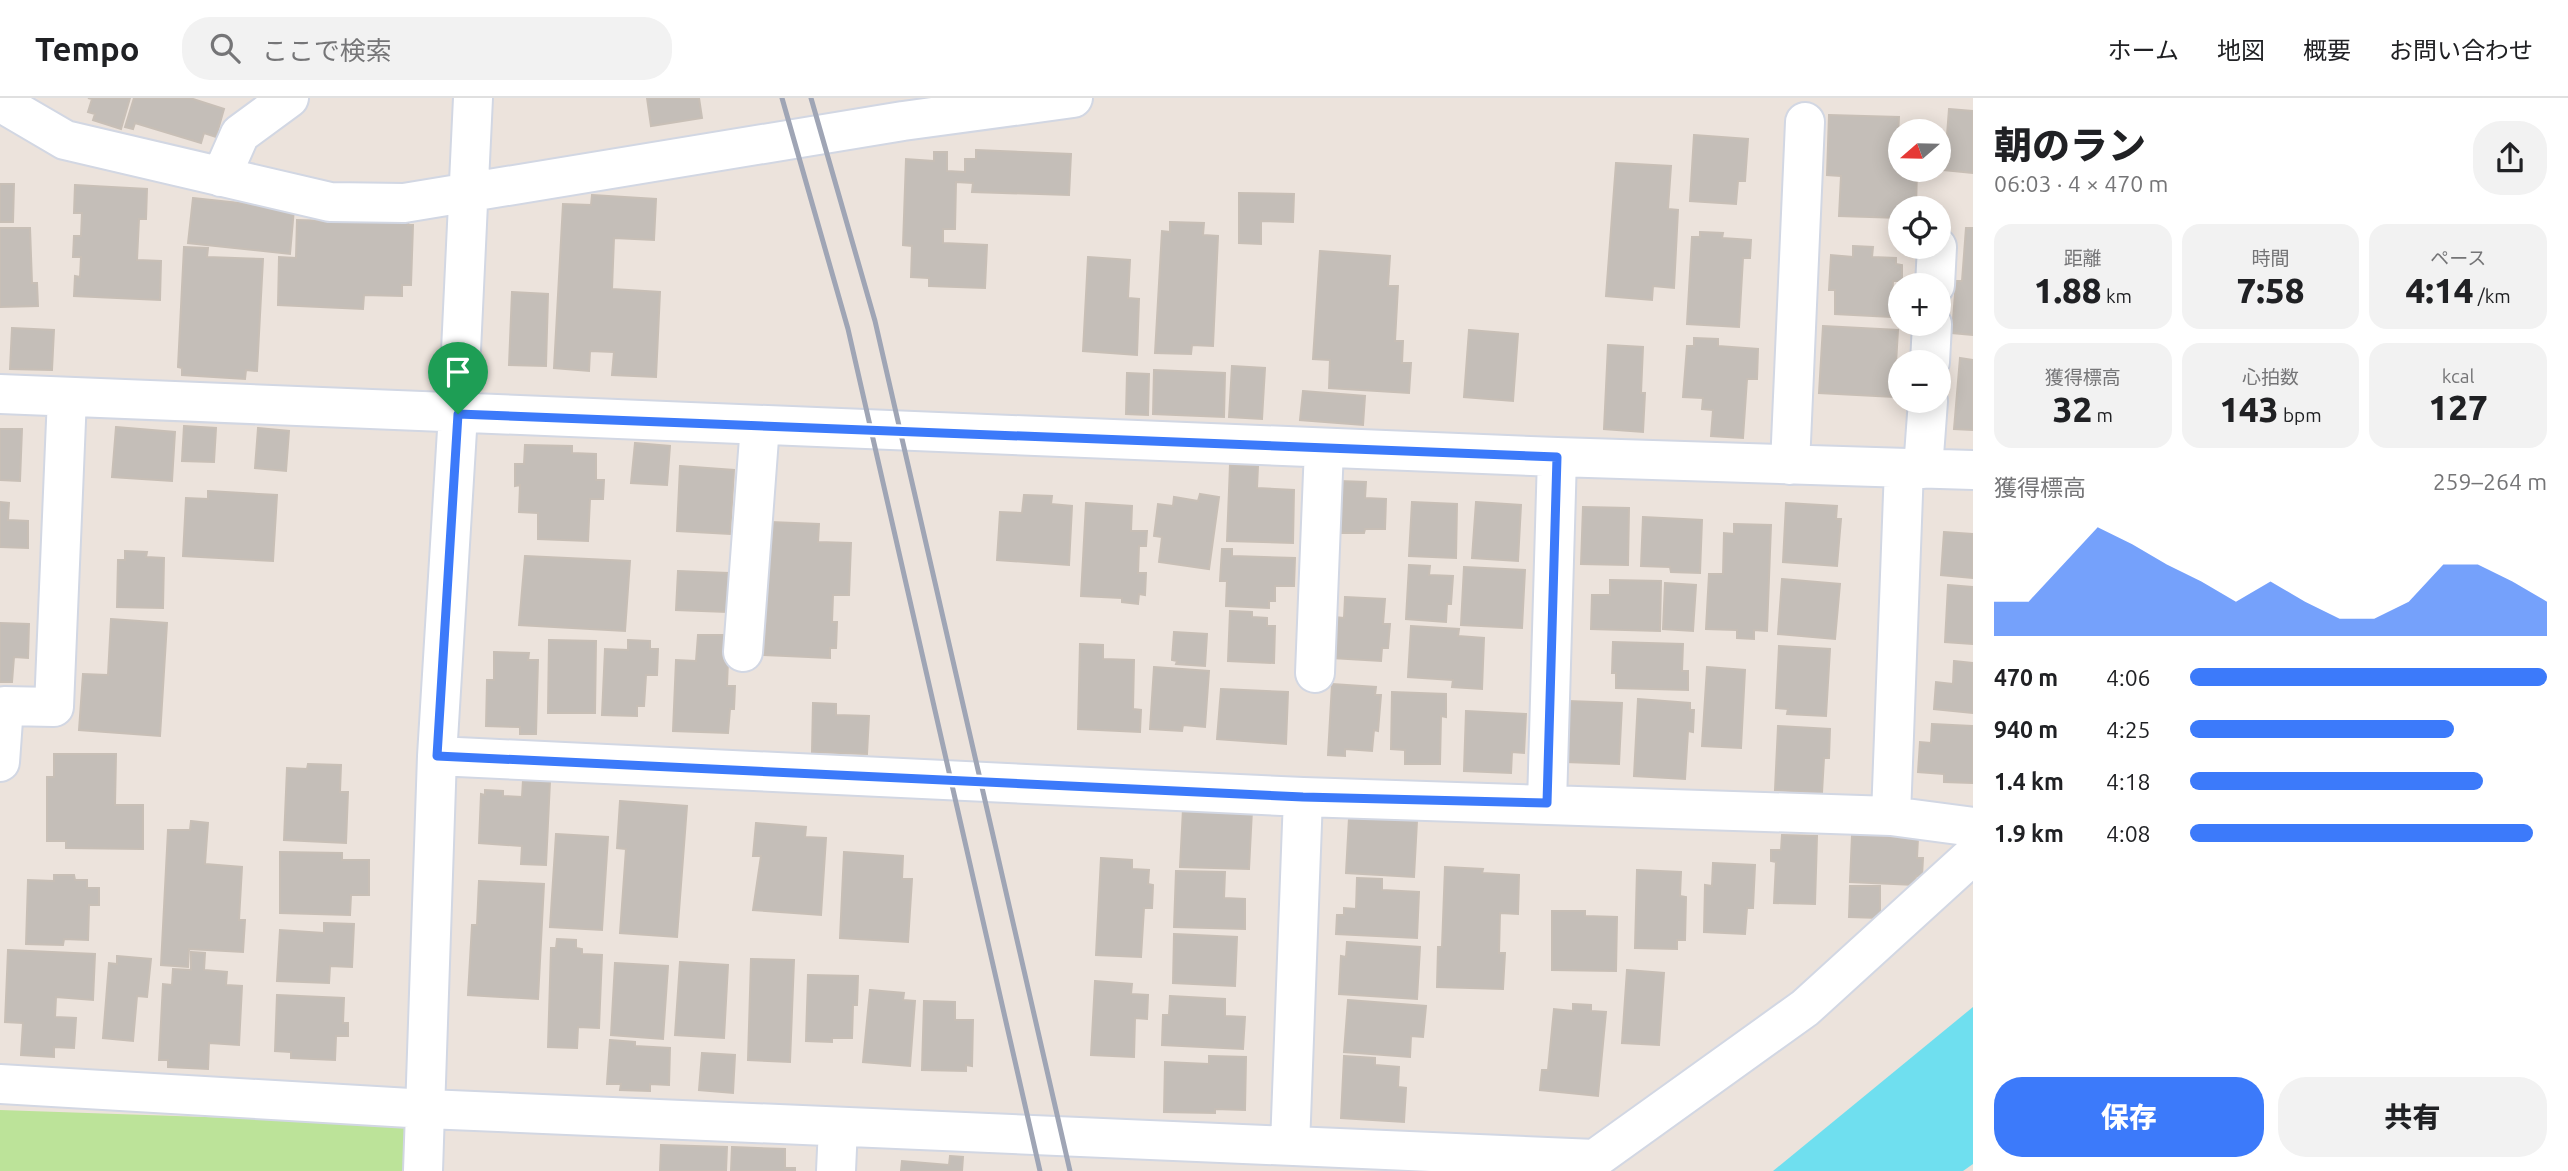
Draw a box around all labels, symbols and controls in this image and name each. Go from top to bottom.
search box [182,17,672,80]
icon: search [206,29,244,67]
text: Tempo [35,30,140,67]
text: ここで検索 [262,36,392,65]
text: ホーム [2108,37,2179,64]
text: 地図 [2217,37,2265,64]
text: 概要 [2303,37,2351,64]
text: お問い合わせ [2389,37,2533,64]
north arrow [1888,119,1951,182]
map controls [1888,119,1951,413]
button: share [2473,121,2547,195]
text: 朝のラン [1994,124,2146,166]
text: 06:03 · 4 × 470 m [1994,171,2168,196]
button: locate [1888,196,1951,259]
text: 距離 [2064,247,2102,269]
text: 時間 [2251,247,2290,269]
text: ペース [2430,247,2486,269]
text: 1.88 [2034,270,2102,310]
text: 7:58 [2237,270,2304,310]
text: 4:14 [2406,270,2473,310]
button: + [1888,273,1951,336]
text: km [2102,285,2132,307]
text: /km [2473,285,2511,307]
pin [428,342,488,414]
button: − [1888,350,1951,413]
icon: arrive [439,353,477,391]
text: kcal [2442,365,2475,387]
text: 獲得標高 [2045,366,2121,388]
text: 心拍数 [2242,366,2299,388]
text: 127 [2429,387,2488,427]
text: 32 [2053,389,2092,429]
text: 143 [2219,389,2279,429]
text: m [2092,404,2113,426]
text: bpm [2279,404,2322,426]
text: 259–264 m [2433,469,2547,494]
text: 獲得標高 [1994,475,2086,500]
text: 470 m [1994,665,2058,690]
text: 4:06 [2106,665,2151,690]
text: 940 m [1994,717,2058,742]
text: 4:25 [2106,717,2151,742]
text: 1.4 km [1994,769,2064,794]
text: 4:18 [2106,769,2151,794]
text: 1.9 km [1994,821,2064,846]
text: 4:08 [2106,821,2151,846]
button: 保存 [1994,1077,2264,1157]
button: 共有 [2278,1077,2547,1157]

